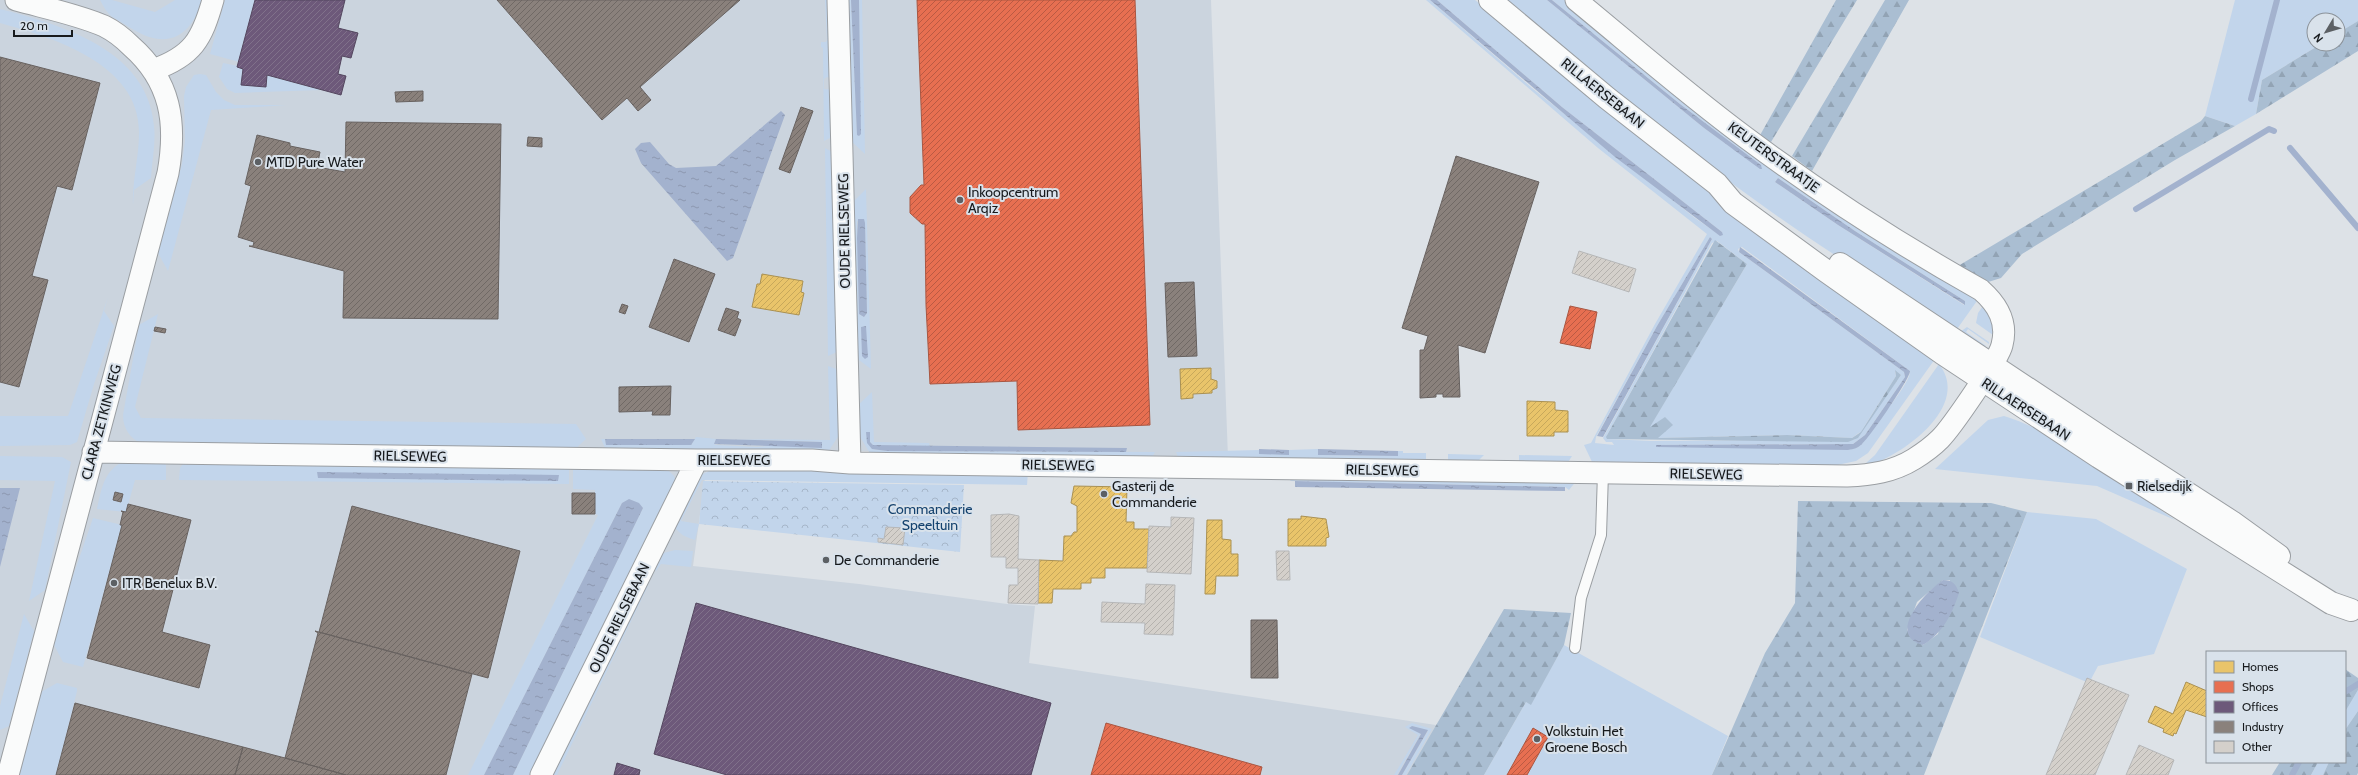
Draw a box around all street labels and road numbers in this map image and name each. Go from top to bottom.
street label: RILLAERSEBAAN [1558,54,1648,132]
street label: KEUTERSTRAATJE [1725,118,1824,196]
street label: OUDE RIELSEWEG [834,173,854,289]
street label: CLARA ZETKINWEG [77,362,125,482]
street label: RILLAERSEBAAN [1978,374,2074,444]
street label: RIELSEWEG [373,446,447,466]
street label: RIELSEWEG [698,451,770,469]
street label: RIELSEWEG [1021,455,1095,475]
street label: RIELSEWEG [1345,460,1419,480]
street label: RIELSEWEG [1669,464,1743,484]
street label: OUDE RIELSEBAAN [585,560,653,676]

